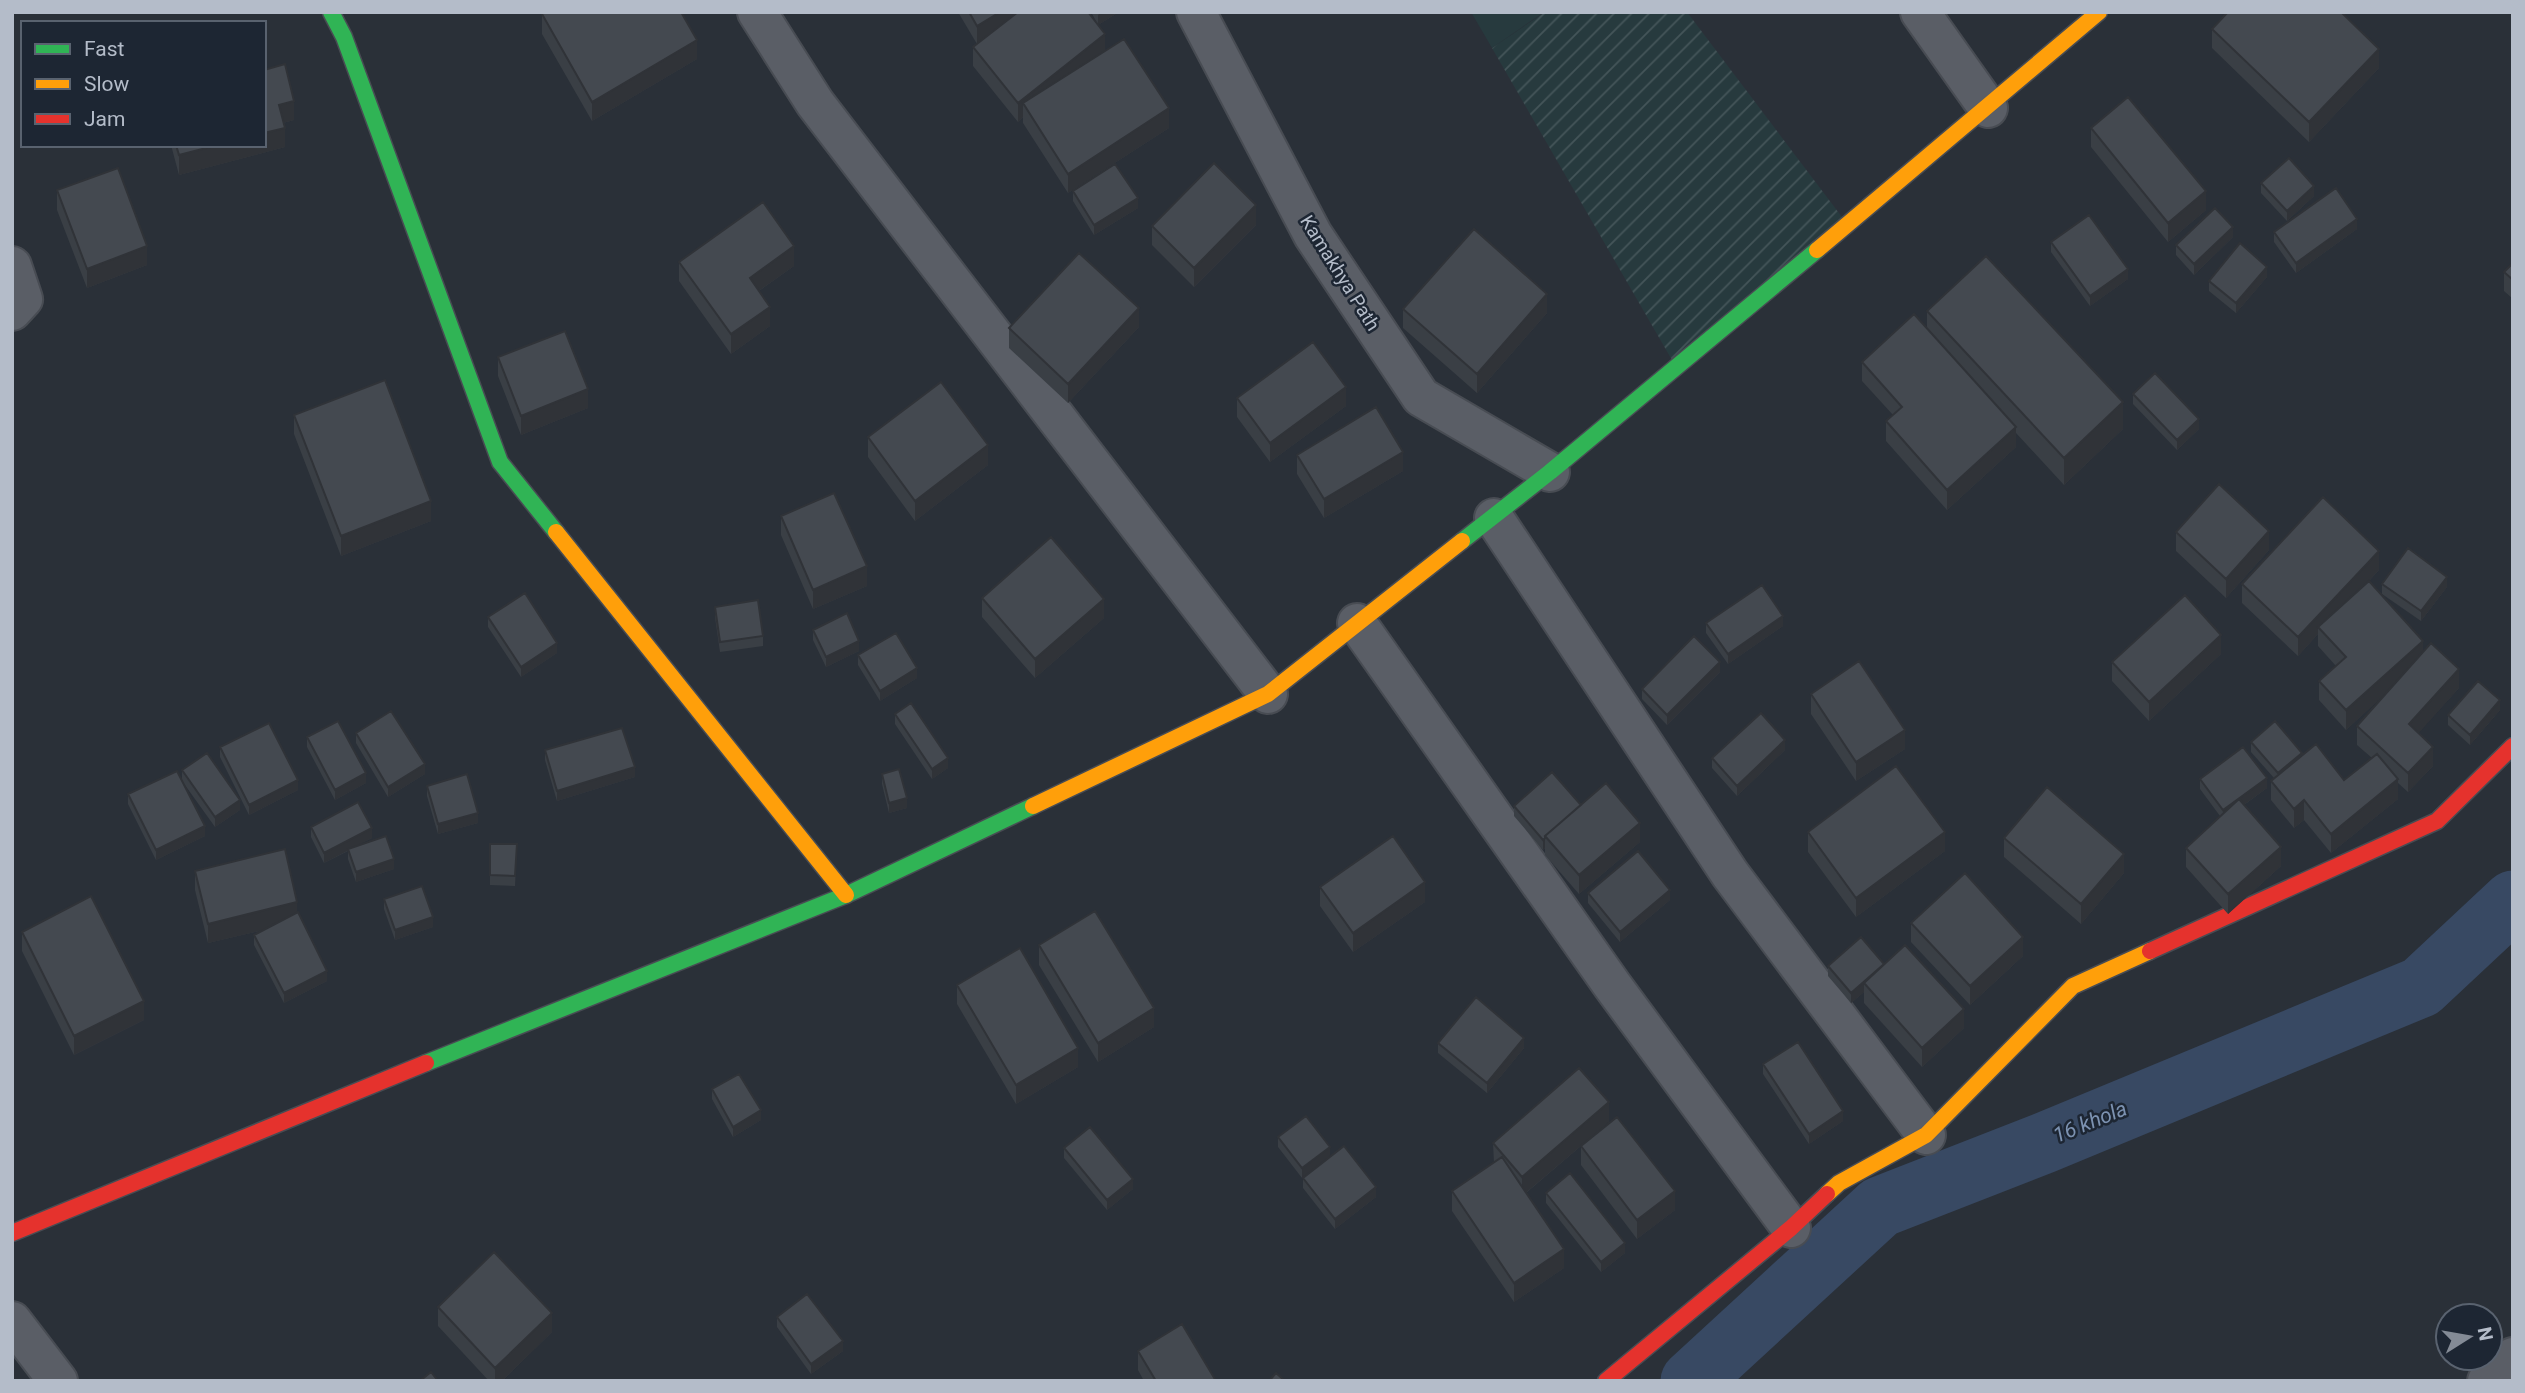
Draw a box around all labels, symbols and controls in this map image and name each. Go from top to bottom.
legend [21,21,266,147]
text: Fast [84,37,125,61]
text: Slow [84,72,130,96]
text: Jam [84,107,125,131]
street label: Kamakhya Path [1295,211,1385,335]
water label: 16 khola [2050,1096,2130,1148]
north arrow [2434,1302,2504,1372]
text: N [2473,1325,2498,1343]

